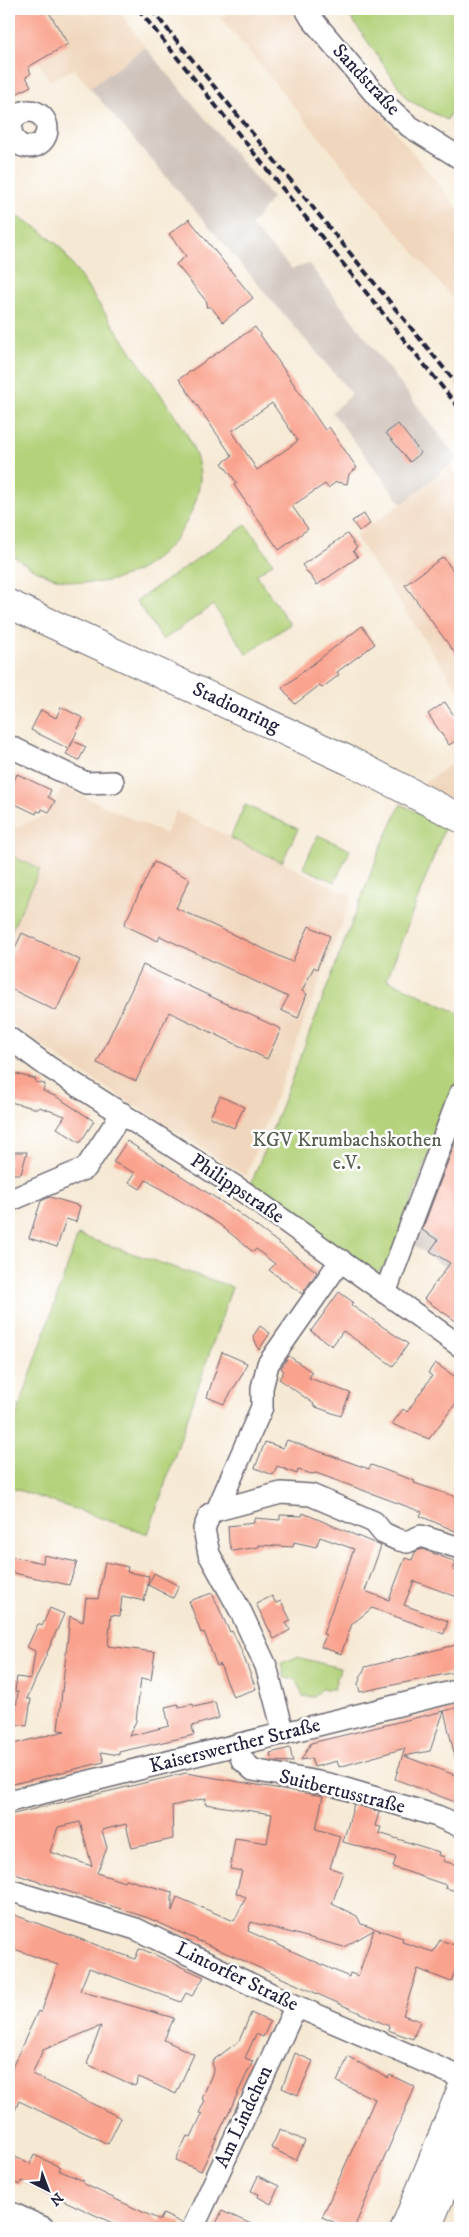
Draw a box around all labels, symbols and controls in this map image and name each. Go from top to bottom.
street label: Sandstraße [327,39,405,121]
street label: Stadionring [188,677,284,739]
park label: KGV Krumbachskothen e.V. [252,1128,442,1176]
street label: Philippstraße [185,1148,289,1230]
street label: Kaiserswerther Straße [147,1713,323,1779]
street label: Suitbertusstraße [276,1764,408,1820]
street label: Lintorfer Straße [172,1937,302,2017]
street label: Am Lindchen [209,2061,279,2172]
north arrow [22,2164,72,2214]
text: N [45,2188,66,2210]

